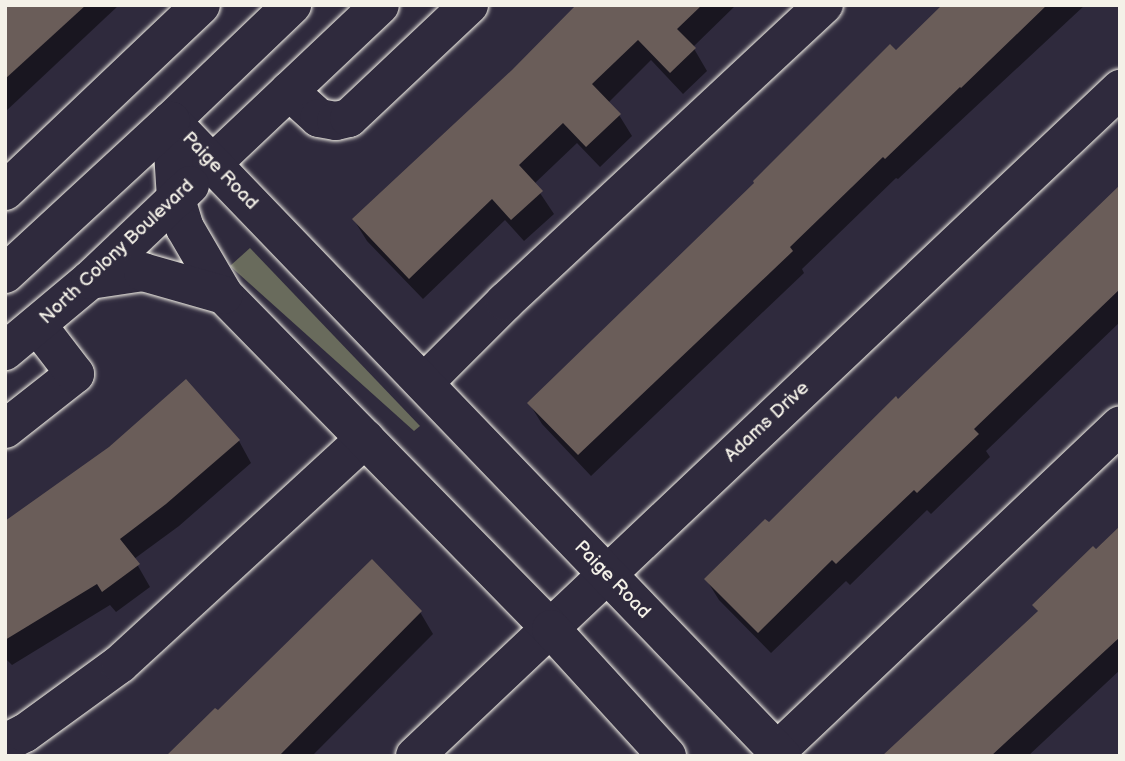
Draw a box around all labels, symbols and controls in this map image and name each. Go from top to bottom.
street label: Paige Road [177,127,263,215]
street label: North Colony Boulevard [35,174,199,330]
street label: Adams Drive [720,377,814,467]
street label: Paige Road [569,536,655,624]

